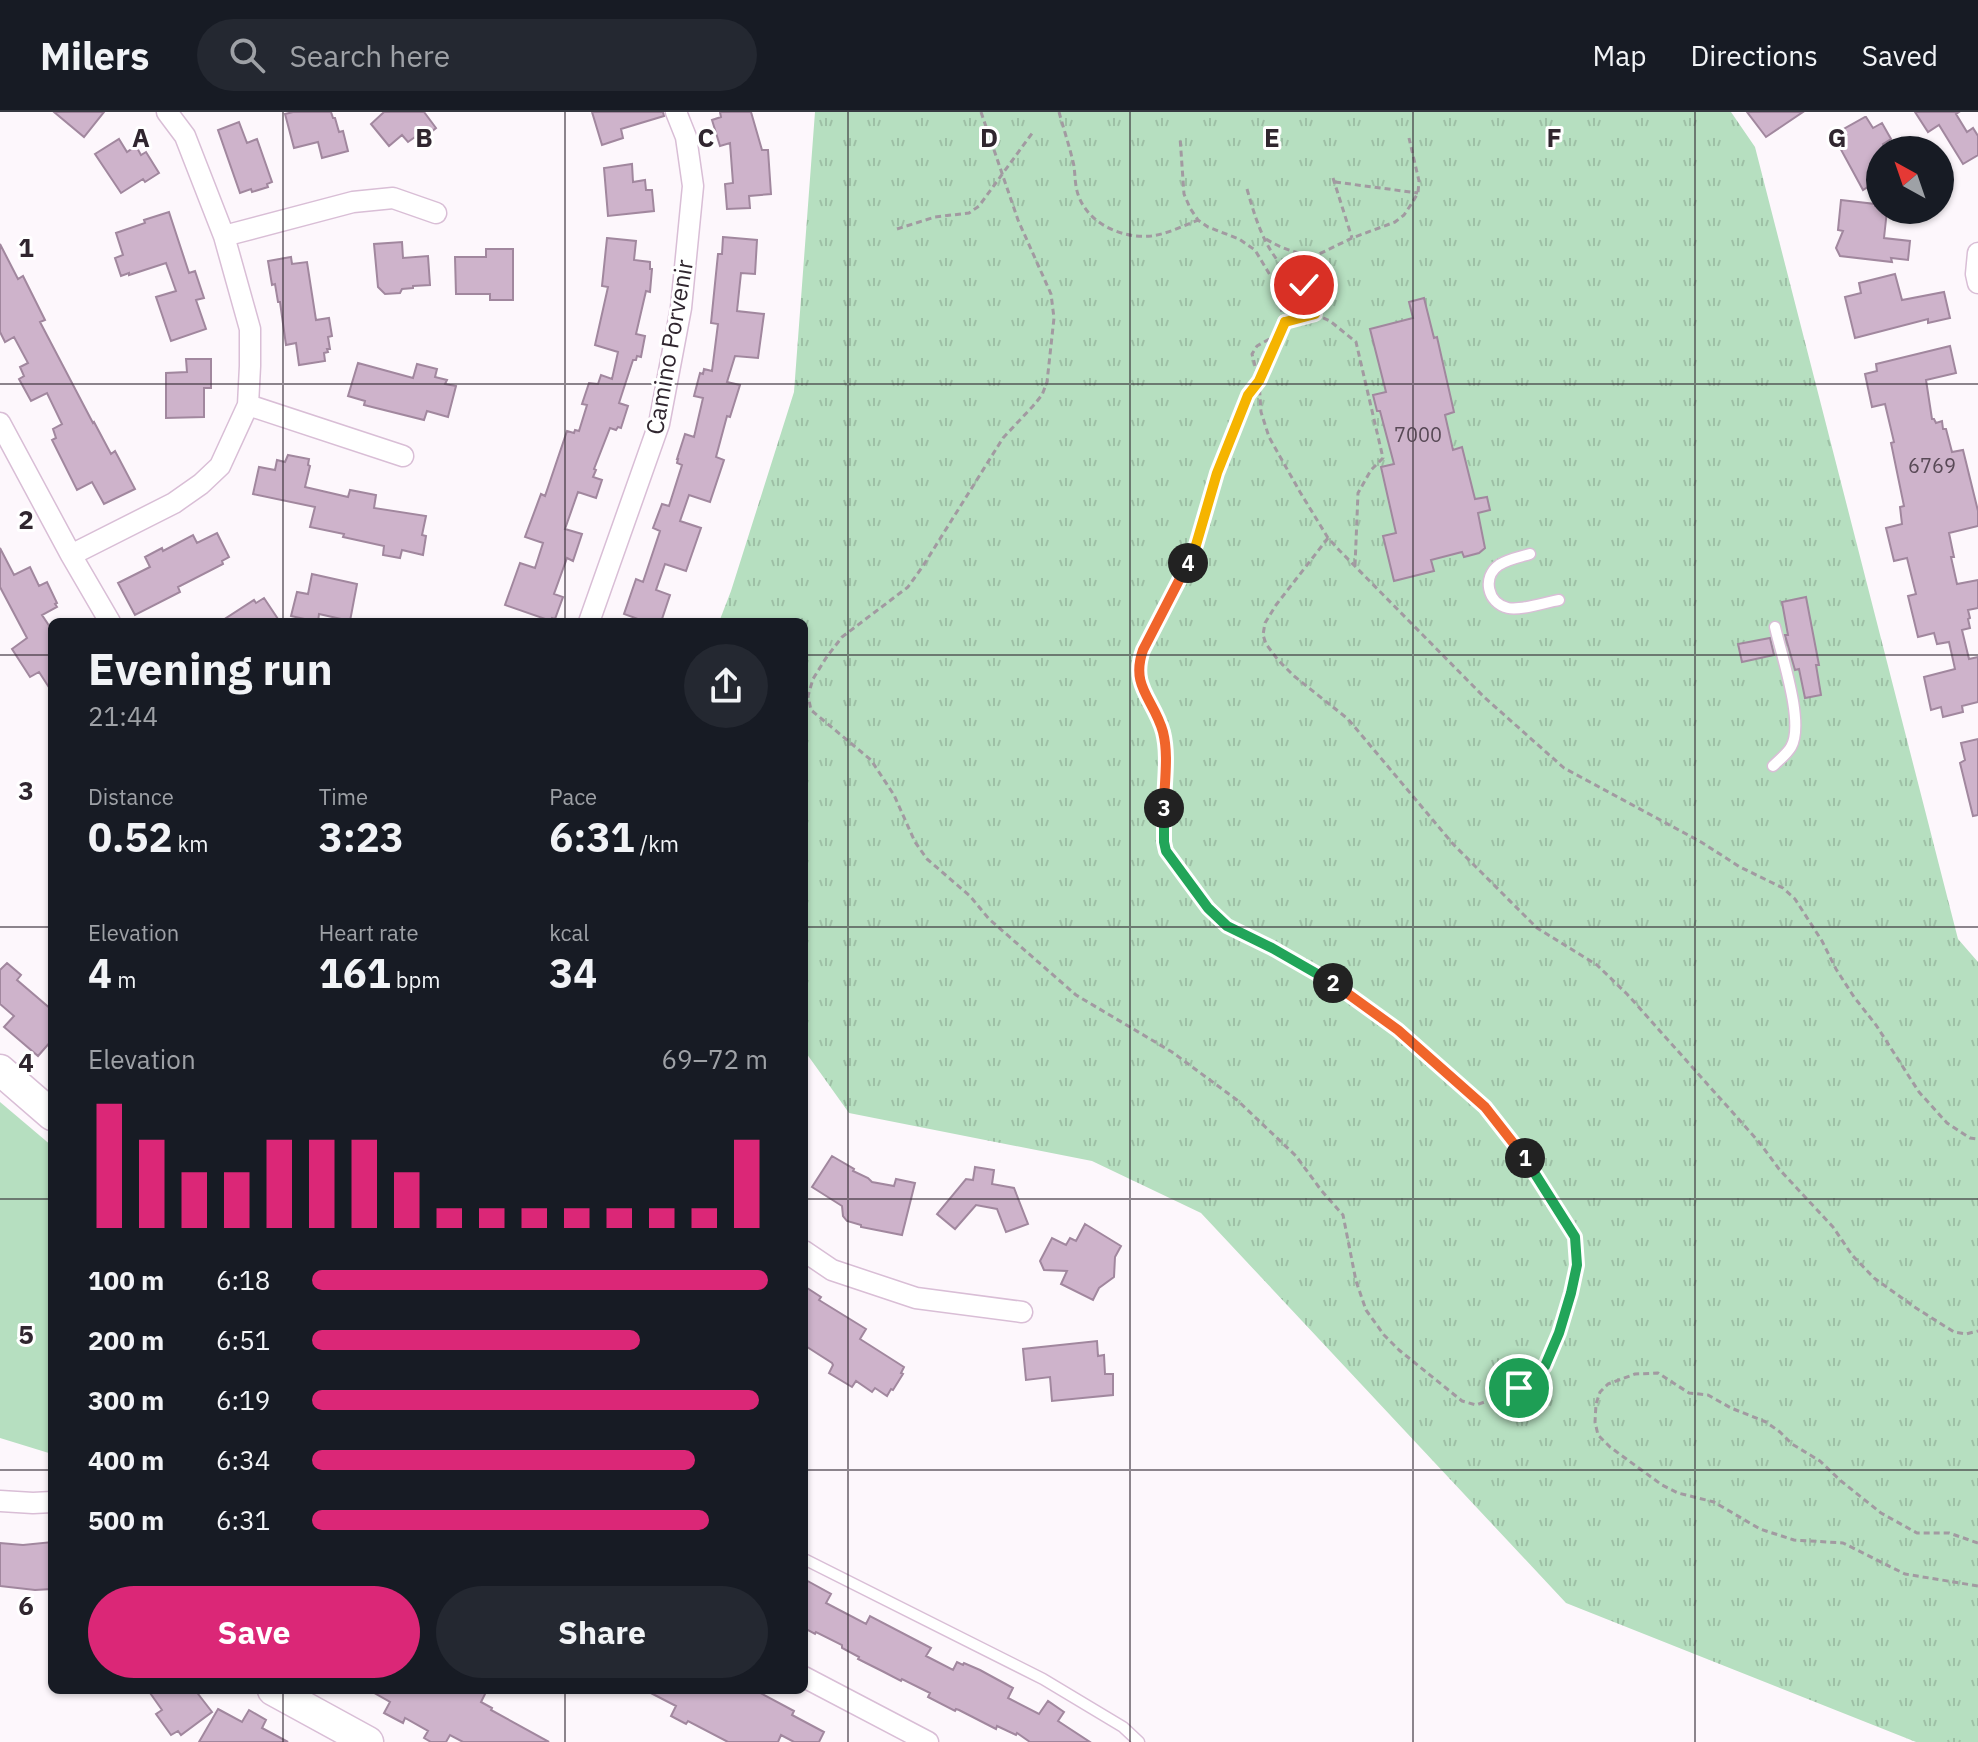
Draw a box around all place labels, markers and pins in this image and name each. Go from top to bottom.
pin [1270,251,1338,319]
pin: 4 [1168,543,1208,583]
pin: 3 [1144,788,1184,828]
pin: 2 [1313,963,1353,1003]
pin: 1 [1505,1138,1545,1178]
pin [1485,1354,1553,1422]

